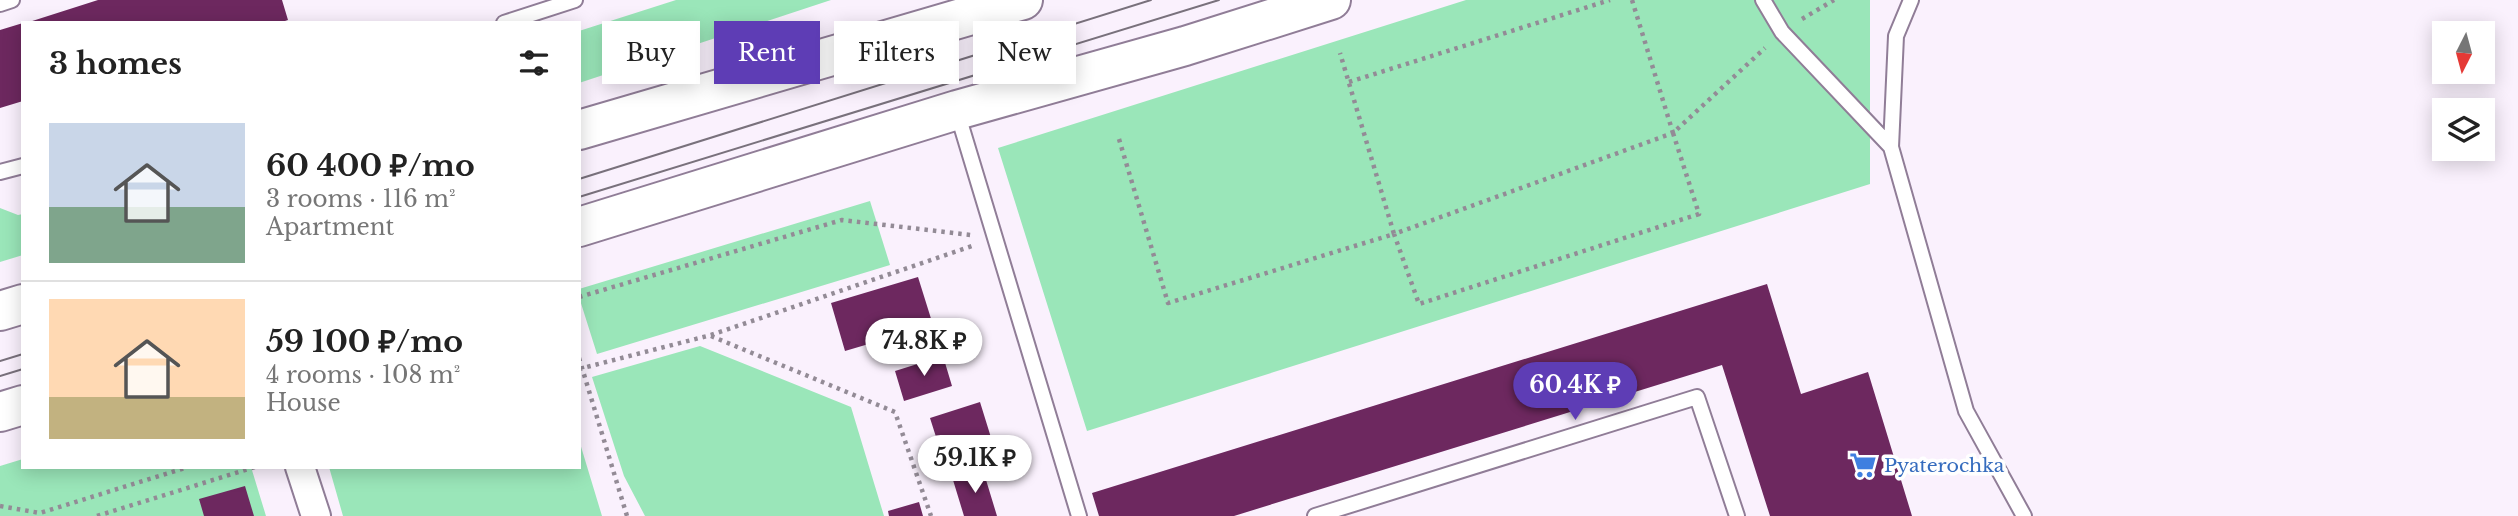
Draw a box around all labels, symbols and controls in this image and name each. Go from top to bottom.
chip: Buy [602,21,700,84]
chip: Rent [714,21,820,84]
chip: Filters [834,21,959,84]
chip: New [973,21,1076,84]
north arrow [2432,21,2496,84]
map controls [2432,21,2495,161]
icon: filters [515,44,553,82]
text: 3 homes [49,45,182,82]
button: layers [2432,98,2495,161]
text: 60 400 ₽/mo [266,147,475,184]
icon: home [105,151,189,235]
text: 3 rooms · 116 m² [266,185,456,213]
text: Apartment [266,213,394,241]
pin: 74.8K ₽ [859,318,989,378]
text: 59 100 ₽/mo [266,323,463,360]
icon: home [105,327,189,411]
text: 74.8K ₽ [881,327,967,355]
text: 4 rooms · 108 m² [266,361,460,389]
pin: 60.4K ₽ [1510,362,1640,422]
text: 60.4K ₽ [1529,371,1621,399]
text: House [266,389,341,417]
pin: 59.1K ₽ [910,435,1040,495]
text: 59.1K ₽ [934,444,1016,472]
supermarket icon: Pyaterochka [1848,450,1878,480]
place label: Pyaterochka [1884,454,2005,477]

